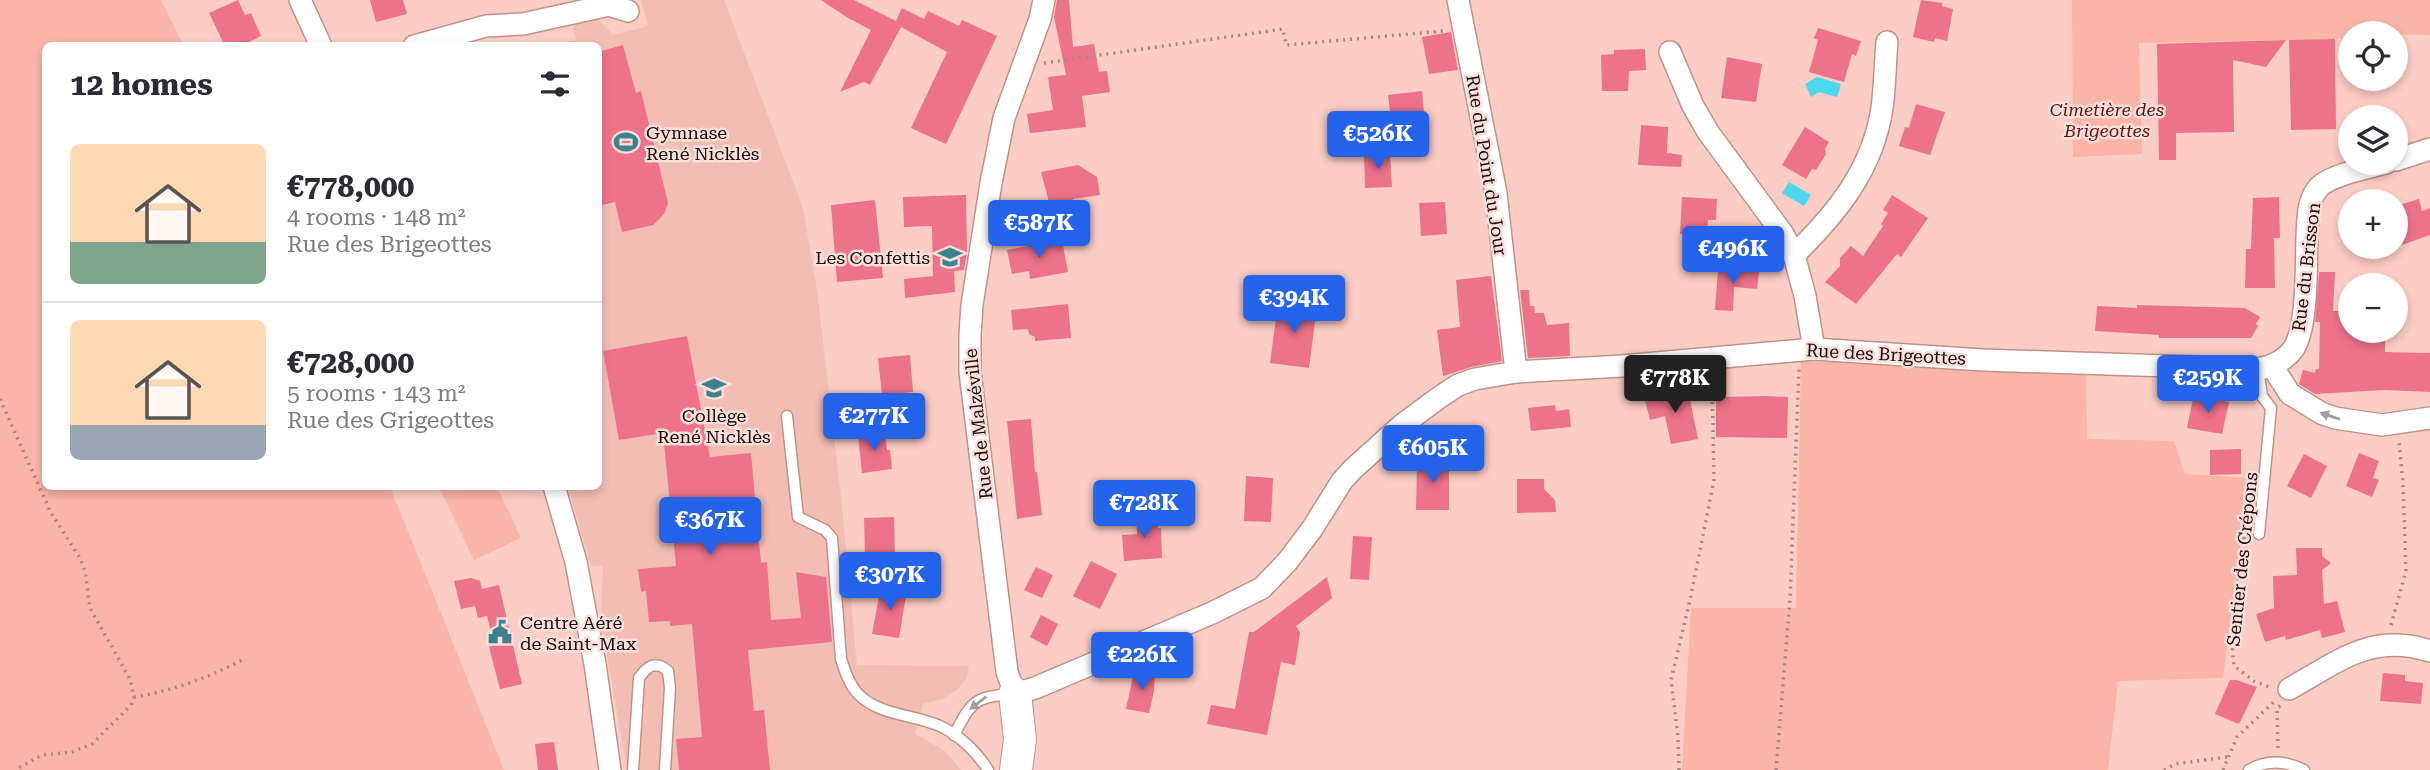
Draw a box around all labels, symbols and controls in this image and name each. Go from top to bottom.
map controls [2338,21,2408,343]
button: locate [2338,21,2408,91]
icon: filters [536,65,574,103]
text: 12 homes [70,67,213,102]
street label: Rue du Point du Jour [1462,73,1512,257]
park label: Cimetière des Brigeottes [2050,99,2164,141]
button: layers [2338,105,2408,175]
pin: €526K [1329,111,1427,171]
text: €526K [1343,120,1413,147]
place label: Gymnase René Nicklès [646,122,759,164]
sports icon: Gymnase René Nicklès [612,128,640,156]
text: €778,000 [287,169,414,204]
icon: home [126,172,210,256]
button: + [2338,189,2408,259]
pin: €587K [990,201,1088,260]
street label: Rue du Brisson [2288,201,2324,333]
text: 4 rooms · 148 m² [287,204,465,231]
text: €587K [1004,209,1074,236]
pin: €496K [1684,226,1782,286]
text: Rue des Brigeottes [287,231,492,258]
text: €496K [1698,235,1768,262]
school or university icon: Les Confettis [936,243,964,271]
place label: Les Confettis [815,247,930,268]
button: − [2338,273,2408,343]
pin: €394K [1245,276,1343,335]
text: €394K [1259,284,1329,311]
street label: Rue des Brigeottes [1805,339,1967,369]
text: €728,000 [287,345,414,380]
street label: Rue de Malzéville [960,347,996,500]
icon: home [126,348,210,432]
pin: €778K [1626,356,1724,415]
pin: €259K [2159,356,2257,415]
text: €778K [1640,364,1710,391]
text: €259K [2173,364,2243,391]
school or university icon: Collège René Nicklès [700,374,728,402]
text: 5 rooms · 143 m² [287,380,465,407]
pin: €277K [825,393,923,453]
text: €277K [839,402,909,429]
place label: Collège René Nicklès [657,405,771,447]
text: Rue des Grigeottes [287,407,494,434]
one-way arrow [2320,410,2341,421]
pin: €605K [1384,426,1482,485]
text: €605K [1398,434,1468,461]
street label: Sentier des Crépons [2222,471,2262,647]
pin: €728K [1095,480,1193,540]
text: €728K [1109,489,1179,516]
pin: €367K [661,498,759,557]
text: €367K [675,506,745,533]
pin: €307K [841,552,939,612]
text: €307K [855,561,925,588]
place label: Centre Aéré de Saint-Max [520,612,637,654]
public building icon: Centre Aéré de Saint-Max [486,618,514,646]
pin: €226K [1093,632,1191,692]
text: €226K [1107,641,1177,668]
one-way arrow [969,696,987,711]

